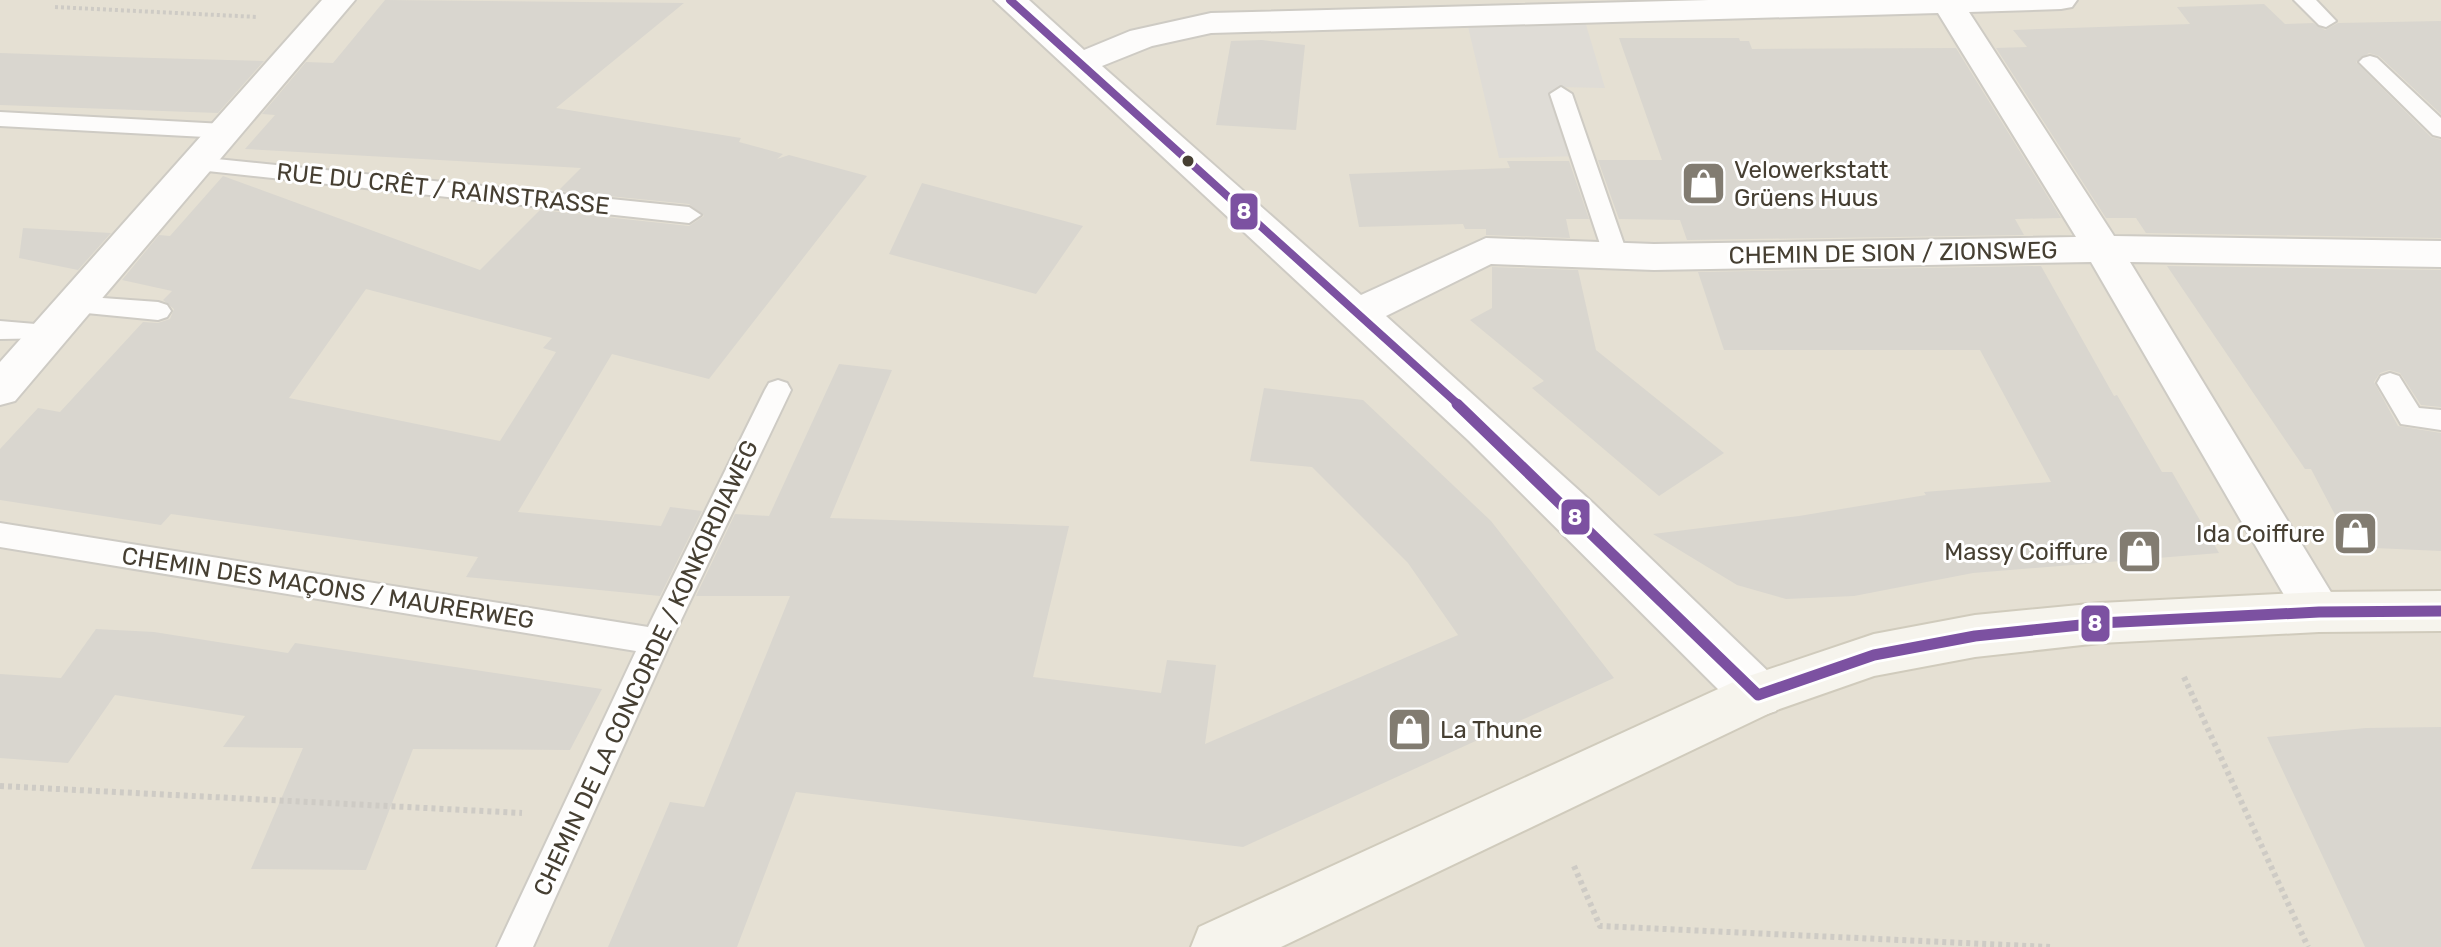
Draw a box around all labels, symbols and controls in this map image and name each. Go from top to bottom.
unlabelled marker [1180,153,1196,169]
place label: Velowerkstatt Grüens Huus [1734,156,1888,212]
street label: RUE DU CRÊT / RAINSTRASSE [275,158,611,220]
shop icon: Velowerkstatt Grüens Huus [1679,160,1727,208]
line badge: 8 [1229,192,1259,231]
text: 8 [1237,198,1251,225]
street label: CHEMIN DE SION / ZIONSWEG [1728,236,2058,270]
street label: CHEMIN DE LA CONCORDE / KONKORDIAWEG [528,436,764,900]
line badge: 8 [1560,498,1591,536]
text: 8 [1568,504,1582,531]
shop icon: Ida Coiffure [2332,510,2380,558]
place label: Ida Coiffure [2196,520,2325,548]
shop icon: Massy Coiffure [2115,528,2163,576]
place label: Massy Coiffure [1944,538,2108,566]
street label: CHEMIN DES MAÇONS / MAURERWEG [120,542,536,634]
line badge: 8 [2080,604,2111,643]
text: 8 [2088,610,2102,637]
shop icon: La Thune [1385,706,1433,754]
place label: La Thune [1440,716,1543,744]

